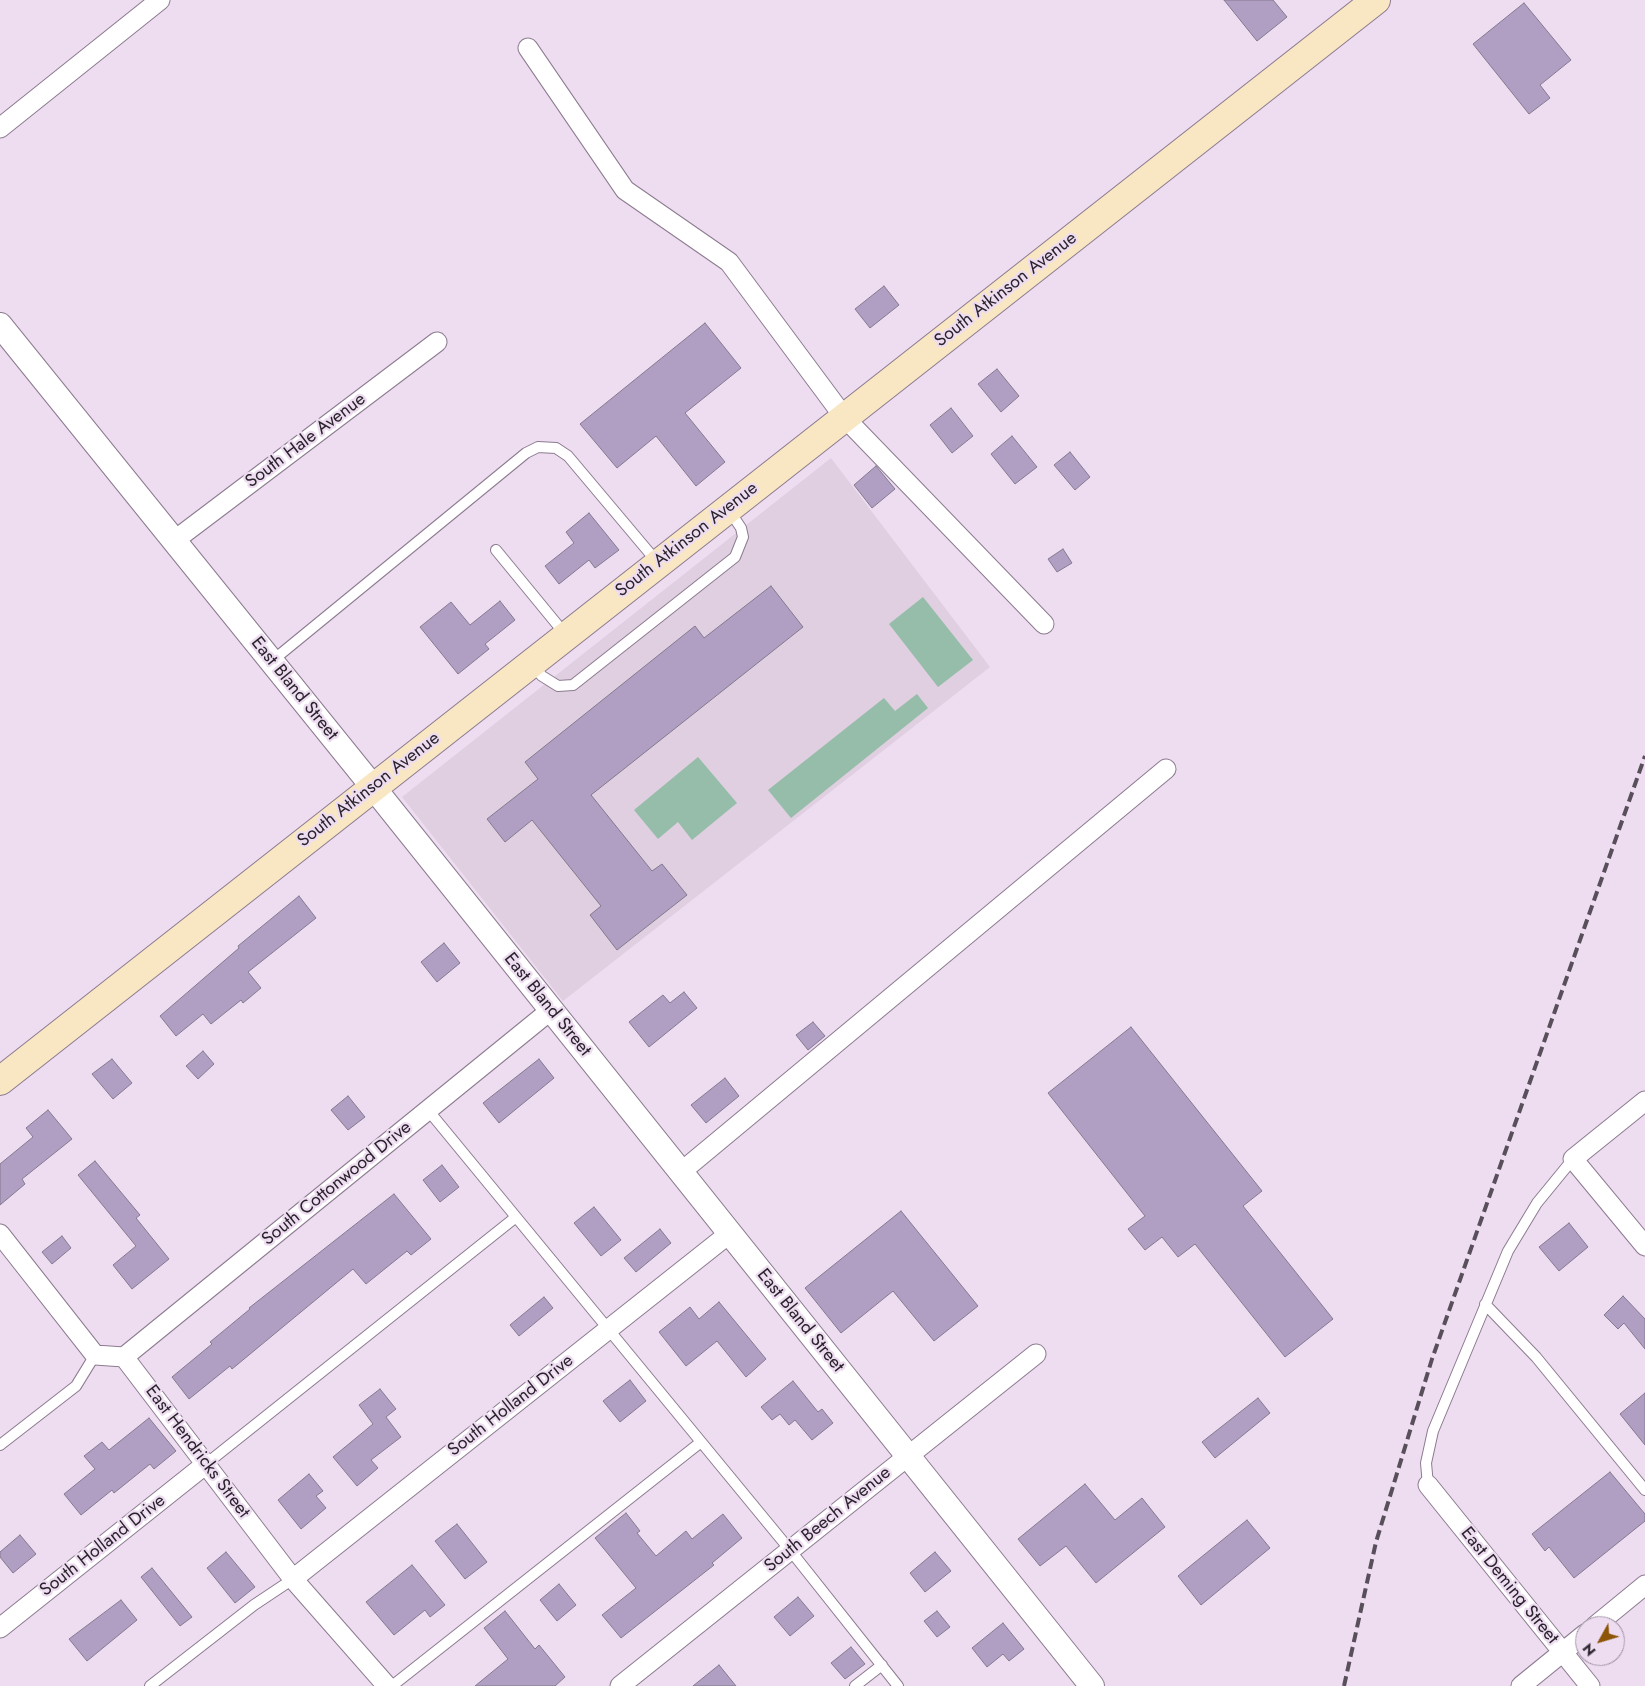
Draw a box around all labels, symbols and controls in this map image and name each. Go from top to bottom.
street label: South Atkinson Avenue [931,228,1081,352]
street label: South Hale Avenue [242,389,370,493]
street label: South Atkinson Avenue [612,478,762,602]
street label: East Bland Street [246,633,342,745]
street label: South Atkinson Avenue [294,728,444,852]
street label: East Bland Street [499,949,595,1061]
street label: South Cottonwood Drive [258,1117,416,1251]
street label: East Bland Street [752,1265,848,1377]
street label: South Holland Drive [444,1350,578,1462]
street label: East Hendricks Street [140,1381,254,1523]
street label: South Beech Avenue [760,1462,896,1578]
street label: South Holland Drive [36,1490,170,1602]
street label: East Deming Street [1455,1523,1563,1649]
north arrow [1575,1616,1625,1666]
text: N [1578,1639,1600,1660]

